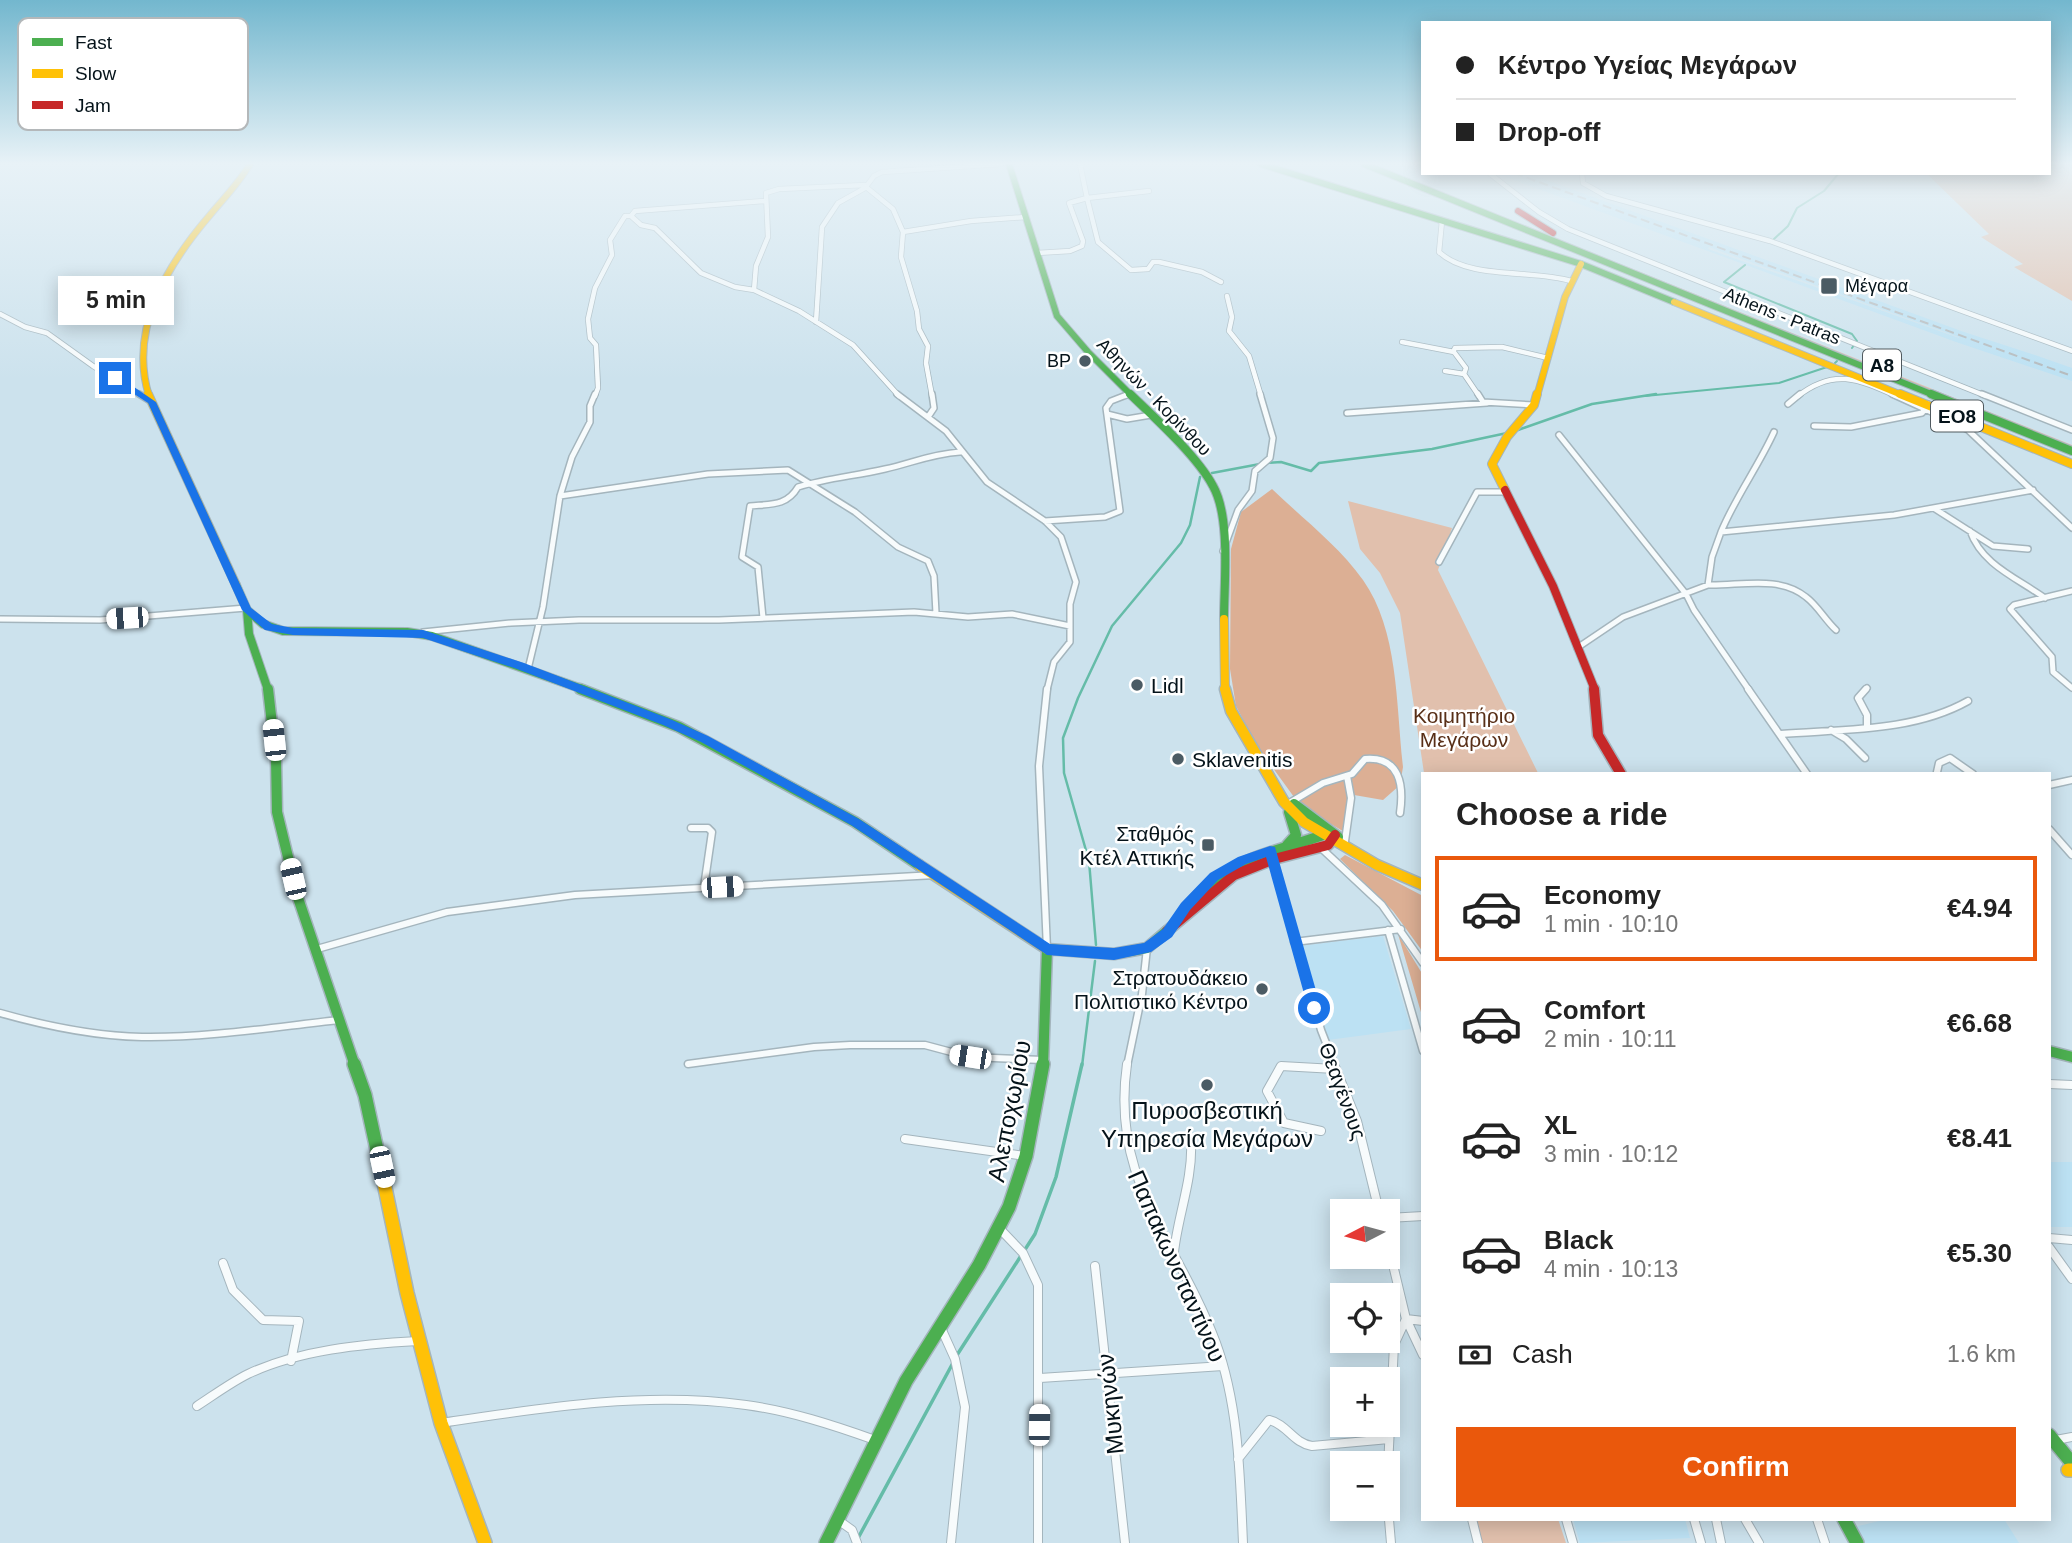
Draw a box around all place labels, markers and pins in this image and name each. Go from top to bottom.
marker: Μέγαρα [1819,276,1839,296]
place label: Μέγαρα [1845,276,1908,296]
place label: BP [1047,351,1071,371]
marker: BP [1077,353,1093,369]
place label: Lidl [1151,674,1184,697]
marker: Lidl [1129,677,1145,693]
place label: Sklavenitis [1192,748,1292,771]
marker: Sklavenitis [1170,751,1186,767]
place label: Σταθμός Κτέλ Αττικής [1080,822,1194,869]
marker: Σταθμός Κτέλ Αττικής [1200,837,1216,853]
place label: Στρατουδάκειο Πολιτιστικό Κέντρο [1074,966,1248,1013]
marker: Στρατουδάκειο Πολιτιστικό Κέντρο [1254,981,1270,997]
marker: Πυροσβεστική Υπηρεσία Μεγάρων [1199,1077,1215,1093]
place label: Πυροσβεστική Υπηρεσία Μεγάρων [1101,1097,1313,1152]

